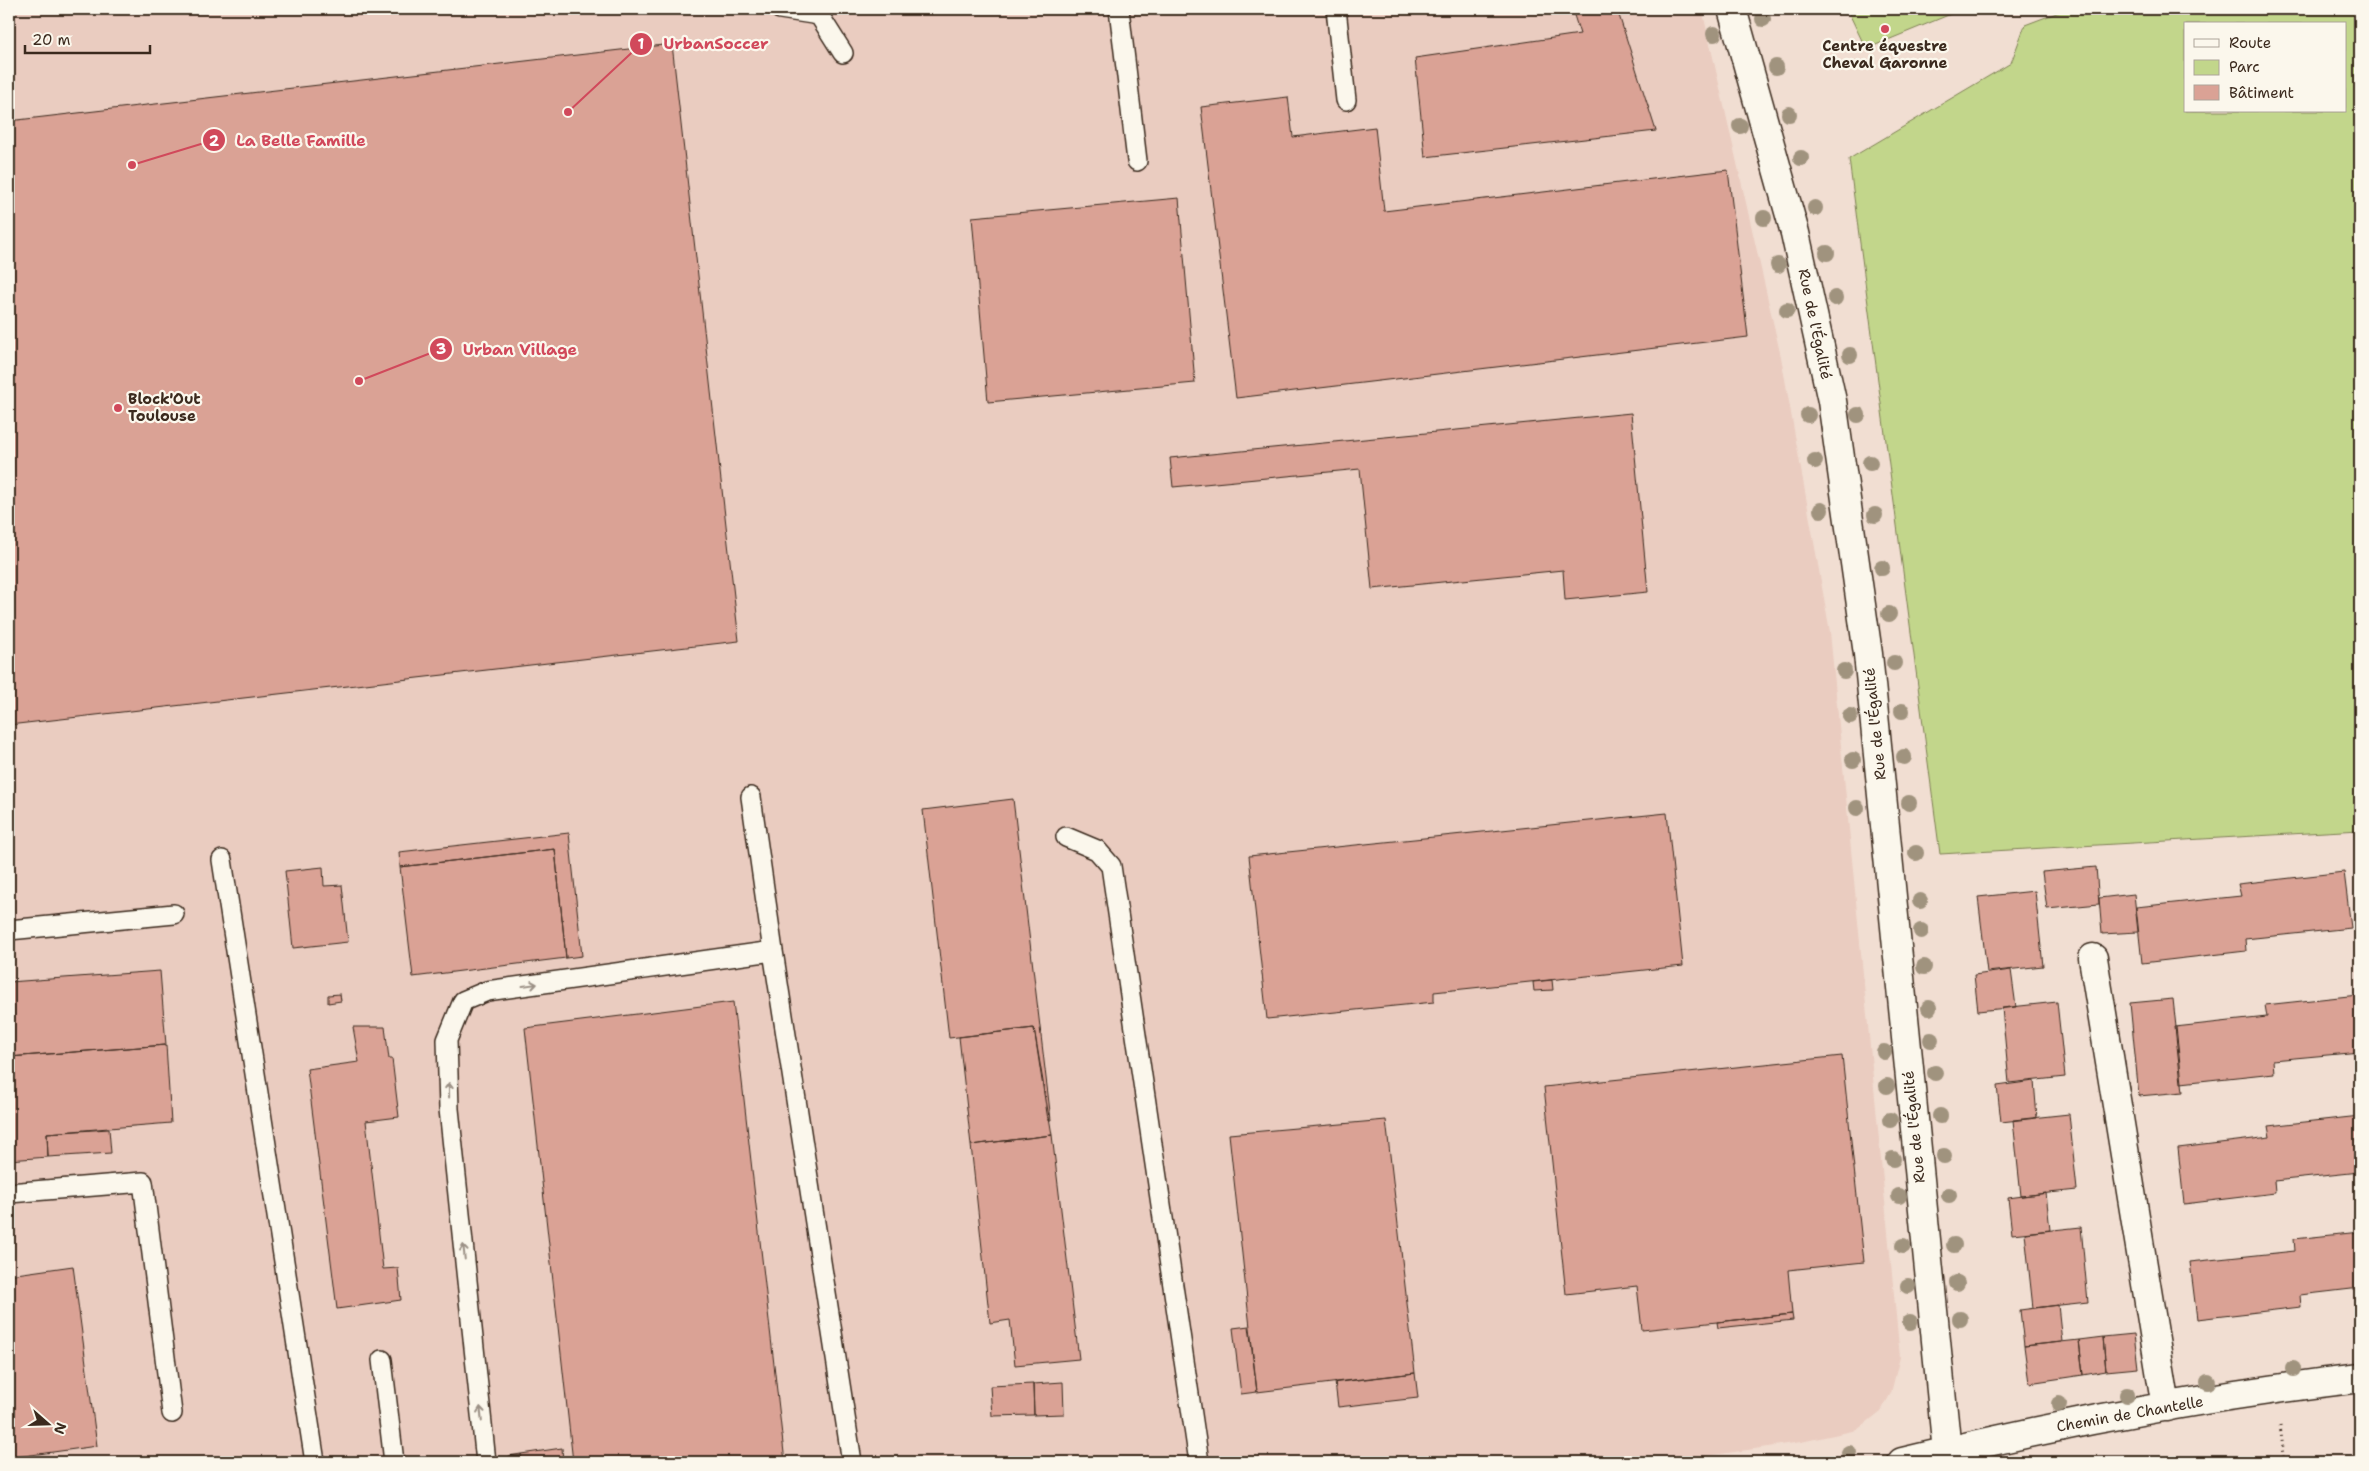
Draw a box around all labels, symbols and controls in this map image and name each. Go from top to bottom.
scale bar [25,22,150,54]
legend [2184,22,2346,112]
marker: Centre équestre Cheval Garonne [1879,23,1891,35]
callout: UrbanSoccer [629,28,779,59]
text: 20 m [32,30,71,50]
text: UrbanSoccer [663,33,769,54]
text: Route [2229,33,2271,53]
text: 1 [638,34,645,54]
place label: Centre équestre Cheval Garonne [1822,36,1948,73]
text: Parc [2229,57,2260,77]
text: Bâtiment [2229,83,2294,103]
callout: La Belle Famille [201,125,376,156]
text: La Belle Famille [236,130,366,151]
text: 2 [209,131,220,151]
street label: Rue de l'Égalité [1793,267,1837,381]
callout: Urban Village [428,334,588,365]
text: 3 [436,339,446,359]
text: Urban Village [463,339,578,360]
place label: Block'Out Toulouse [128,389,201,426]
marker: Block'Out Toulouse [112,402,124,414]
street label: Rue de l'Égalité [1858,667,1891,781]
one-way arrow [522,980,538,990]
street label: Rue de l'Égalité [1897,1070,1930,1184]
one-way arrow [444,1083,453,1099]
one-way arrow [459,1244,469,1260]
street label: Chemin de Chantelle [2055,1391,2205,1437]
north arrow [22,1398,72,1448]
one-way arrow [476,1406,486,1422]
text: N [50,1420,71,1437]

